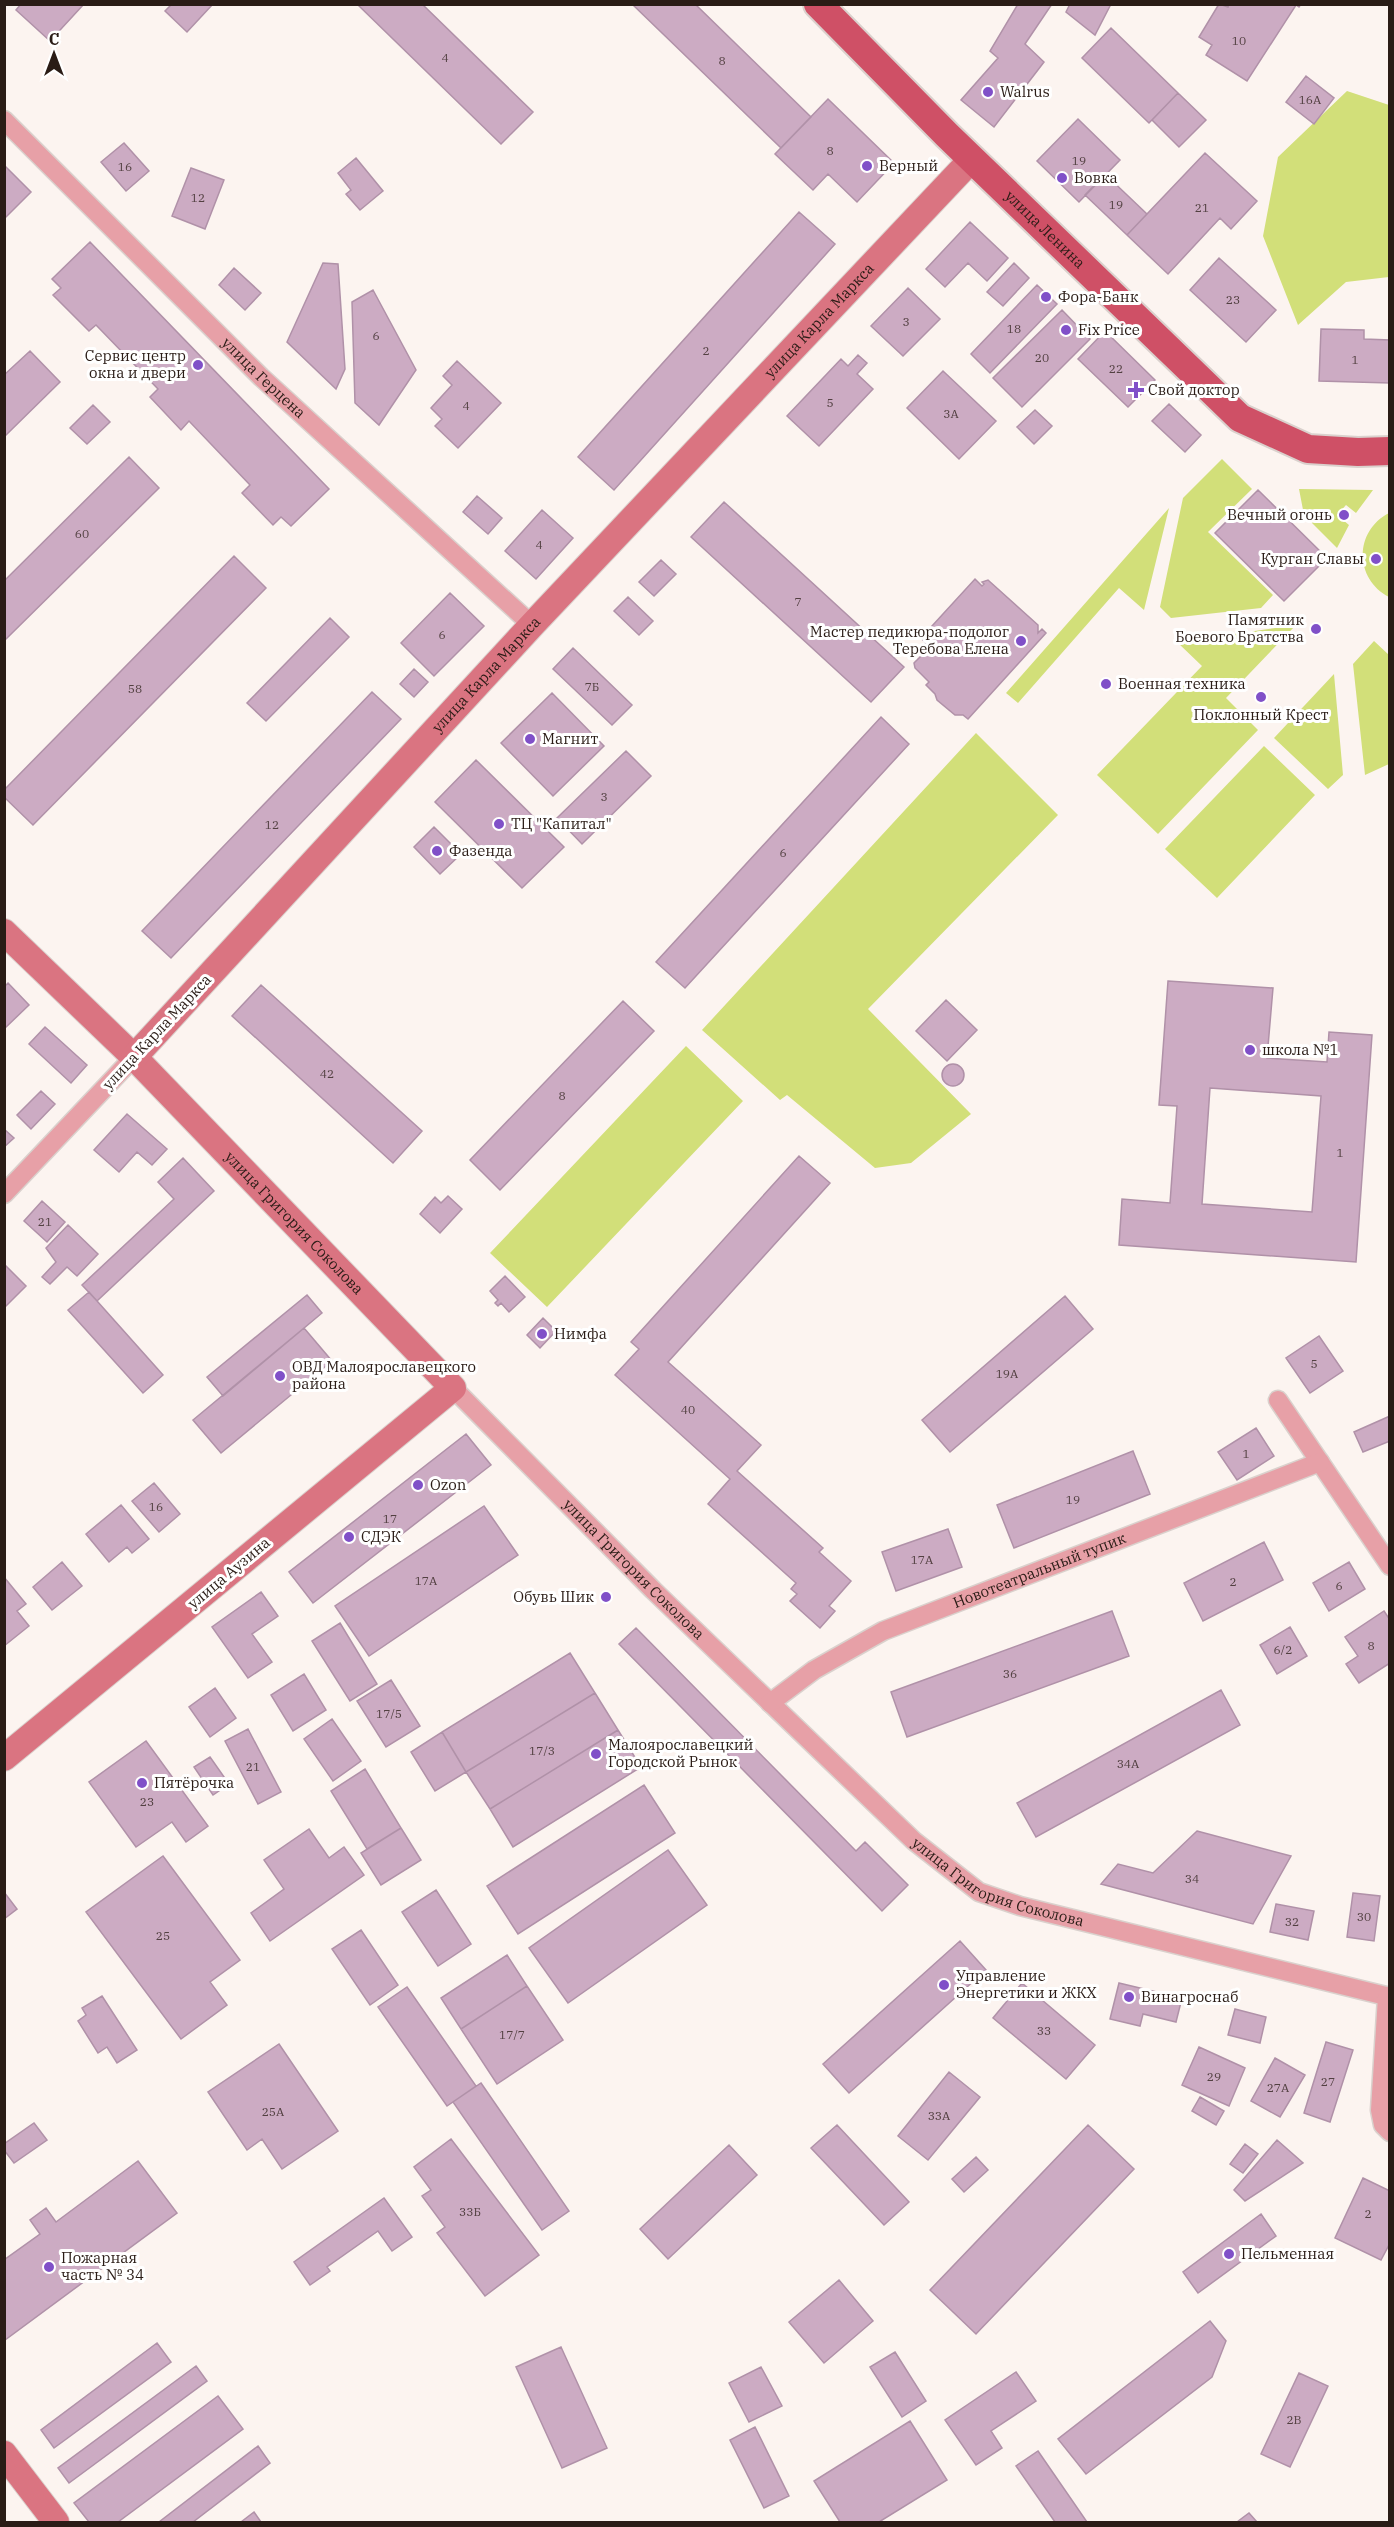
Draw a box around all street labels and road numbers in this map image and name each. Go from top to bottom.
street label: улица Ленина [1001,186,1089,272]
street label: улица Карла Маркса [760,259,878,382]
street label: улица Герцена [218,333,310,422]
street label: улица Карла Маркса [428,612,544,736]
street label: улица Карла Маркса [98,970,215,1093]
street label: улица Григория Соколова [221,1147,368,1298]
street label: улица Григория Соколова [559,1495,709,1643]
street label: Новотеатральный тупик [950,1528,1129,1612]
street label: улица Аузина [184,1533,274,1613]
street label: улица Григория Соколова [908,1833,1086,1930]

